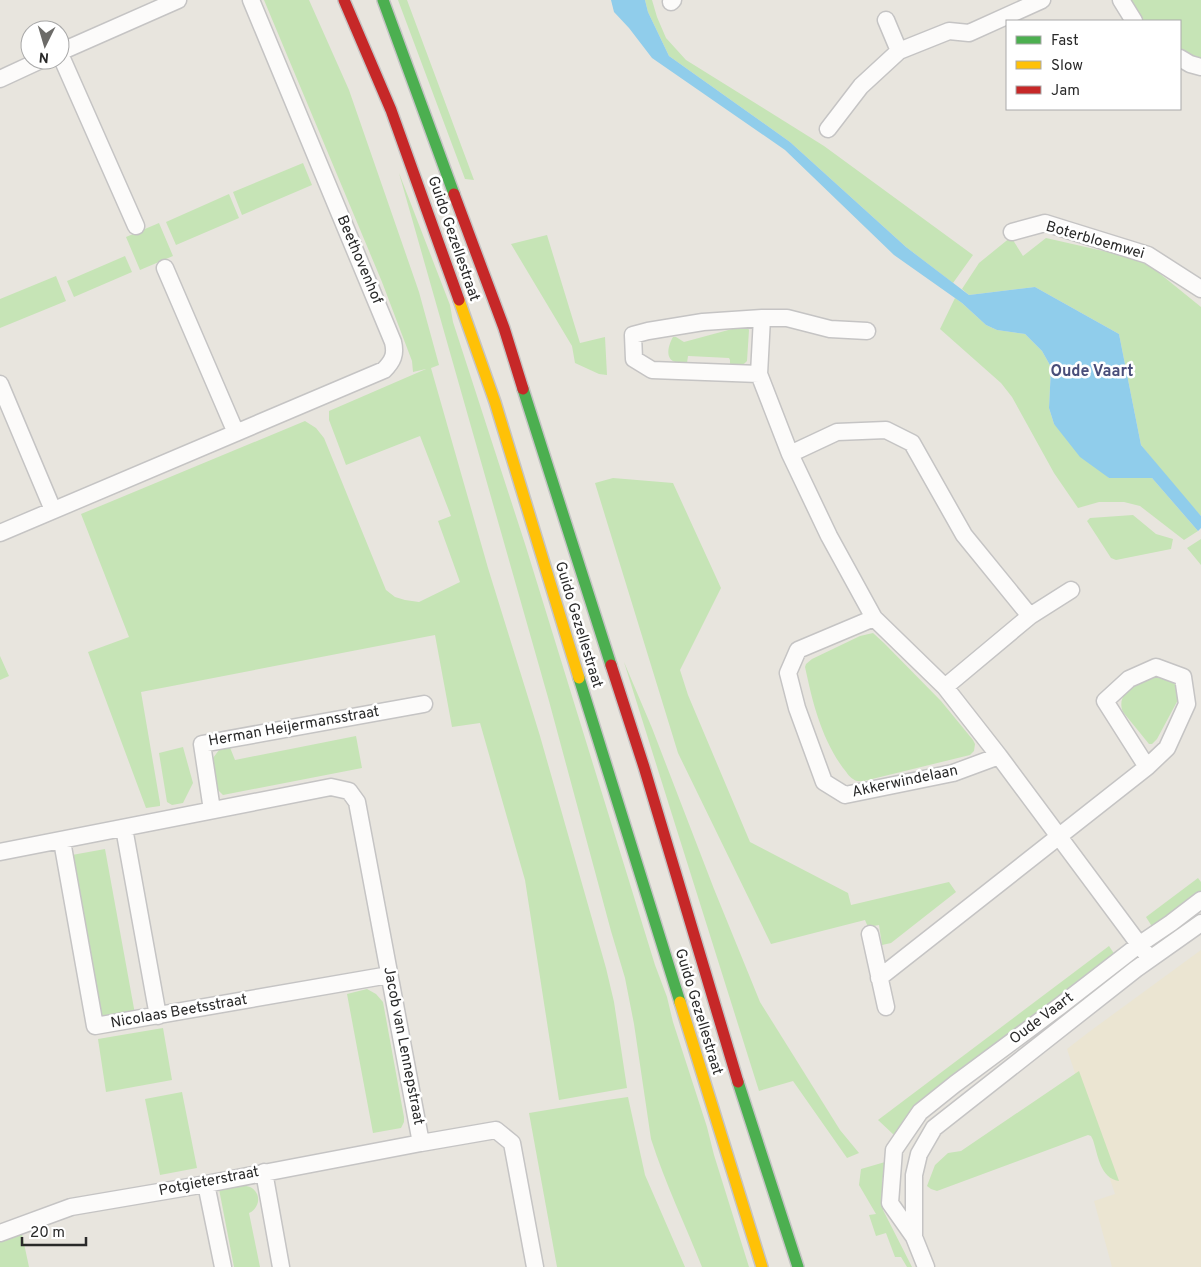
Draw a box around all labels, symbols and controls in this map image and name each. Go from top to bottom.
north arrow [20,20,70,70]
legend [1006,20,1181,110]
text: Fast [1051,32,1079,51]
text: N [38,48,50,65]
text: Slow [1051,57,1083,76]
text: Jam [1051,82,1080,101]
street label: Guido Gezellestraat [423,174,483,304]
street label: Beethovenhof [332,213,386,307]
street label: Boterbloemwei [1043,218,1147,264]
district label: Oude Vaart [1050,362,1134,382]
street label: Guido Gezellestraat [550,559,606,691]
street label: Herman Heijermansstraat [207,703,381,751]
street label: Akkerwindelaan [850,761,960,803]
street label: Guido Gezellestraat [670,946,726,1078]
street label: Jacob van Lennepstraat [378,965,428,1127]
street label: Oude Vaart [1006,989,1078,1049]
street label: Nicolaas Beetsstraat [109,991,249,1033]
street label: Potgieterstraat [157,1163,261,1201]
scale bar [22,1214,86,1246]
text: 20 m [30,1224,65,1243]

